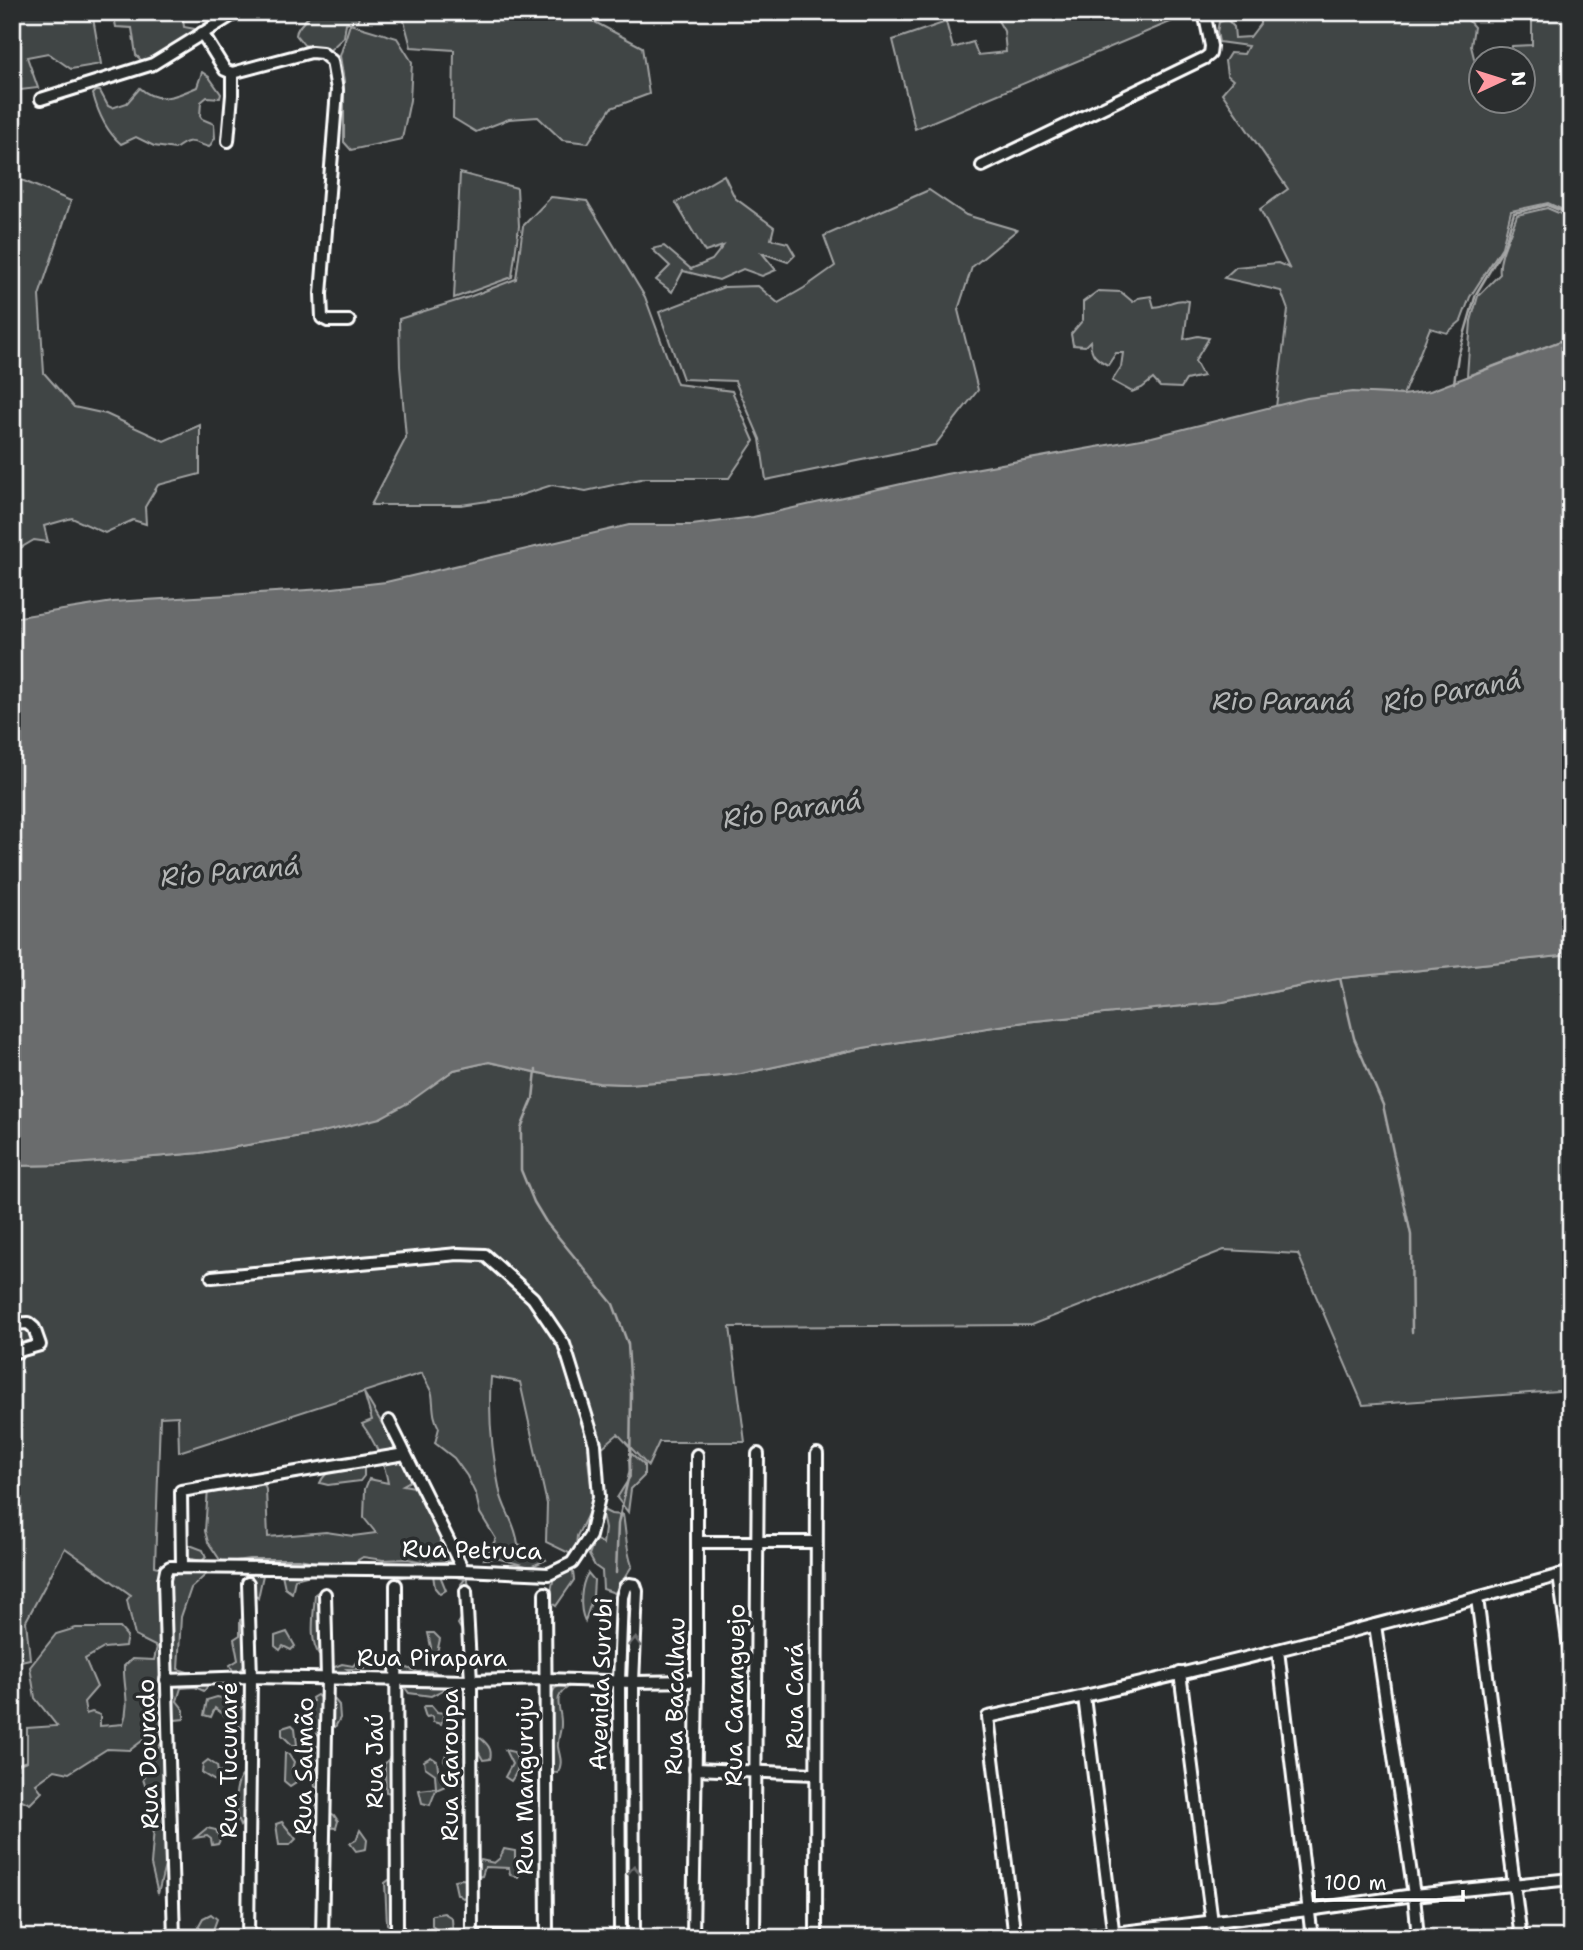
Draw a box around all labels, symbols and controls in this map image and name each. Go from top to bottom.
north arrow [1468,46,1538,116]
text: N [1505,70,1531,87]
water label: Río Paraná [1380,662,1524,720]
water label: Rio Paraná [1212,683,1352,718]
water label: Río Paraná [720,782,864,836]
water label: Río Paraná [159,847,301,895]
street label: Rua Petruca [402,1533,542,1567]
street label: Avenida Surubi [582,1597,620,1771]
street label: Rua Caranguejo [717,1603,753,1787]
street label: Rua Bacalhau [658,1617,692,1775]
one-way arrow [627,1636,642,1647]
street label: Rua Pirapara [357,1642,507,1674]
street label: Rua Cará [779,1643,811,1749]
street label: Rua Dourado [129,1678,167,1830]
street label: Rua Tucunaré [213,1682,245,1838]
street label: Rua Garoupa [434,1689,466,1841]
street label: Rua Salmão [287,1697,321,1835]
street label: Rua Manguruju [509,1697,541,1875]
street label: Rua Jaú [359,1713,391,1809]
scale bar [1314,1859,1462,1903]
one-way arrow [626,1864,642,1874]
text: 100 m [1324,1869,1387,1897]

